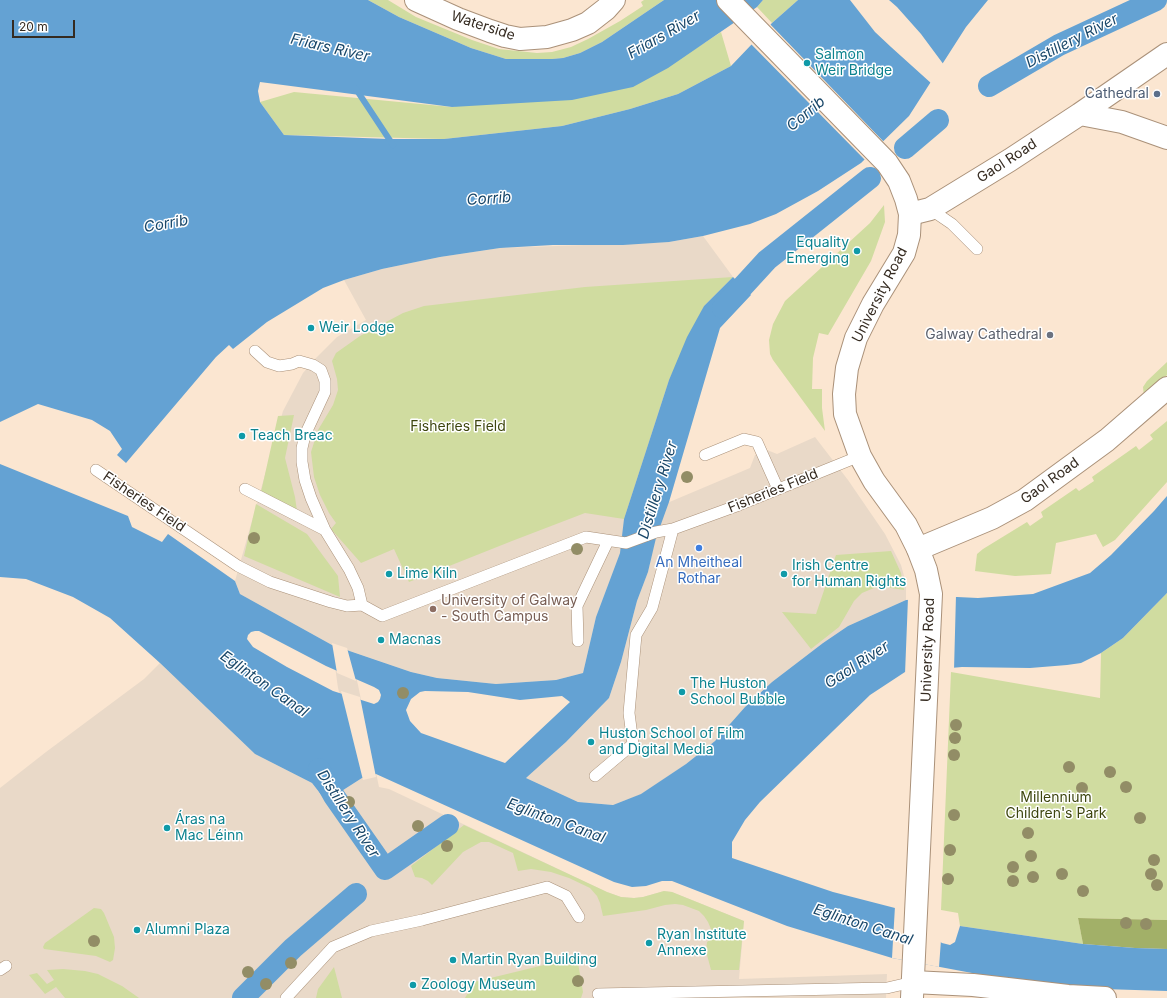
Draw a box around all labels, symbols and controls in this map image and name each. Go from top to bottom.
water label: Friars River [625,7,703,63]
street label: Waterside [449,8,517,44]
water label: Distillery River [1023,10,1121,72]
scale bar [14,12,77,38]
text: 20 m [19,19,48,34]
water label: Friars River [289,30,371,66]
place label: Salmon Weir Bridge [815,47,892,80]
marker: Salmon Weir Bridge [802,58,812,68]
place label: Cathedral [1085,86,1149,102]
marker: Cathedral [1152,89,1162,99]
water label: Corrib [783,93,829,135]
street label: Gaol Road [974,135,1040,187]
water label: Corrib [466,188,512,210]
water label: Corrib [142,211,190,237]
place label: Equality Emerging [786,235,849,268]
street label: University Road [849,245,911,345]
marker: Equality Emerging [852,246,862,256]
place label: Weir Lodge [319,320,394,336]
marker: Weir Lodge [306,323,316,333]
place label: Galway Cathedral [925,327,1042,343]
marker: Galway Cathedral [1045,330,1055,340]
park label: Fisheries Field [410,419,506,435]
place label: Teach Breac [250,428,333,444]
marker: Teach Breac [237,431,247,441]
water label: Distillery River [635,439,681,541]
street label: Gaol Road [1018,454,1082,508]
street label: Fisheries Field [726,465,820,517]
street label: Fisheries Field [100,468,188,536]
marker: An Mheitheal Rothar [694,543,704,553]
place label: An Mheitheal Rothar [656,555,742,588]
place label: Irish Centre for Human Rights [792,558,906,590]
place label: Lime Kiln [397,566,457,582]
marker: Lime Kiln [384,569,394,579]
marker: Irish Centre for Human Rights [779,569,789,579]
place label: University of Galway - South Campus [441,593,578,626]
street label: University Road [918,598,938,702]
marker: University of Galway - South Campus [428,604,438,614]
place label: Macnas [389,632,441,648]
marker: Macnas [376,635,386,645]
water label: Gaol River [822,638,892,692]
water label: Eglinton Canal [217,647,311,721]
place label: The Huston School Bubble [690,676,786,708]
marker: The Huston School Bubble [677,687,687,697]
place label: Huston School of Film and Digital Media [599,726,744,758]
marker: Huston School of Film and Digital Media [586,737,596,747]
water label: Distillery River [313,767,383,861]
park label: Millennium Children's Park [1006,790,1106,822]
water label: Eglinton Canal [504,795,608,847]
place label: Áras na Mac Léinn [175,812,243,844]
marker: Áras na Mac Léinn [162,823,172,833]
water label: Eglinton Canal [811,901,915,949]
place label: Alumni Plaza [145,922,230,938]
marker: Alumni Plaza [132,925,142,935]
place label: Ryan Institute Annexe [657,927,747,960]
marker: Ryan Institute Annexe [644,938,654,948]
place label: Martin Ryan Building [461,952,597,968]
marker: Martin Ryan Building [448,955,458,965]
place label: Zoology Museum [421,977,536,993]
marker: Zoology Museum [408,980,418,990]

